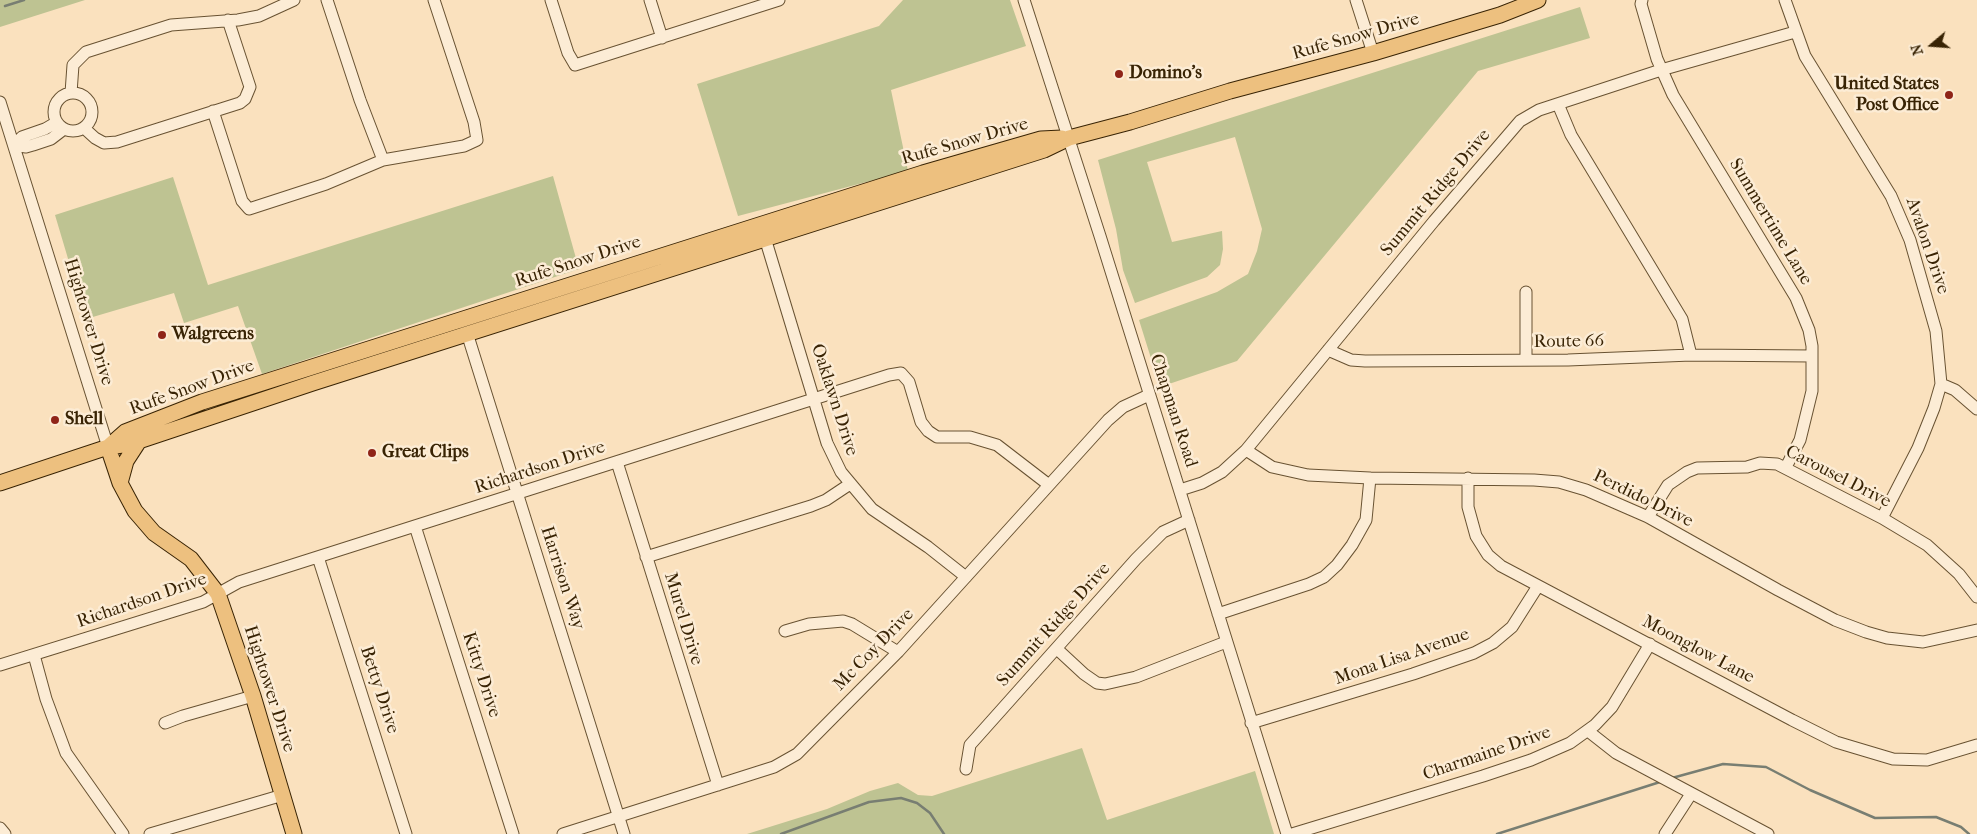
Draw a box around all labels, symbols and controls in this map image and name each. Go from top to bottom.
street label: Rufe Snow Drive [1290,9,1422,65]
north arrow [1907,20,1957,70]
text: N [1908,42,1927,57]
place label: Domino's [1129,63,1202,85]
marker: Domino's [1113,68,1125,80]
place label: United States Post Office [1834,74,1939,116]
marker: United States Post Office [1943,89,1955,101]
street label: Rufe Snow Drive [899,114,1031,170]
street label: Summit Ridge Drive [1377,125,1495,261]
street label: Summertime Lane [1724,155,1816,289]
street label: Avalon Drive [1900,195,1954,297]
street label: Rufe Snow Drive [512,231,644,293]
street label: Hightower Drive [58,256,118,388]
place label: Walgreens [172,324,254,346]
marker: Walgreens [156,329,168,341]
street label: Route 66 [1534,331,1604,353]
street label: Oaklawn Drive [806,341,862,459]
street label: Chapman Road [1145,352,1201,470]
street label: Rufe Snow Drive [127,355,257,421]
place label: Shell [65,409,103,431]
marker: Shell [49,414,61,426]
street label: Richardson Drive [472,437,608,499]
street label: Carousel Drive [1782,441,1894,513]
place label: Great Clips [382,442,469,464]
marker: Great Clips [366,447,378,459]
street label: Perdido Drive [1589,465,1697,533]
street label: Harrison Way [535,524,589,632]
street label: Summit Ridge Drive [993,559,1115,691]
street label: Richardson Drive [74,569,210,633]
street label: Murel Drive [659,570,707,668]
street label: Mc Coy Drive [829,604,919,696]
street label: Moonglow Lane [1638,611,1758,689]
street label: Hightower Drive [238,623,300,755]
street label: Mona Lisa Avenue [1332,624,1472,690]
street label: Kitty Drive [457,630,505,720]
street label: Betty Drive [355,643,403,737]
street label: Charmaine Drive [1420,722,1554,786]

